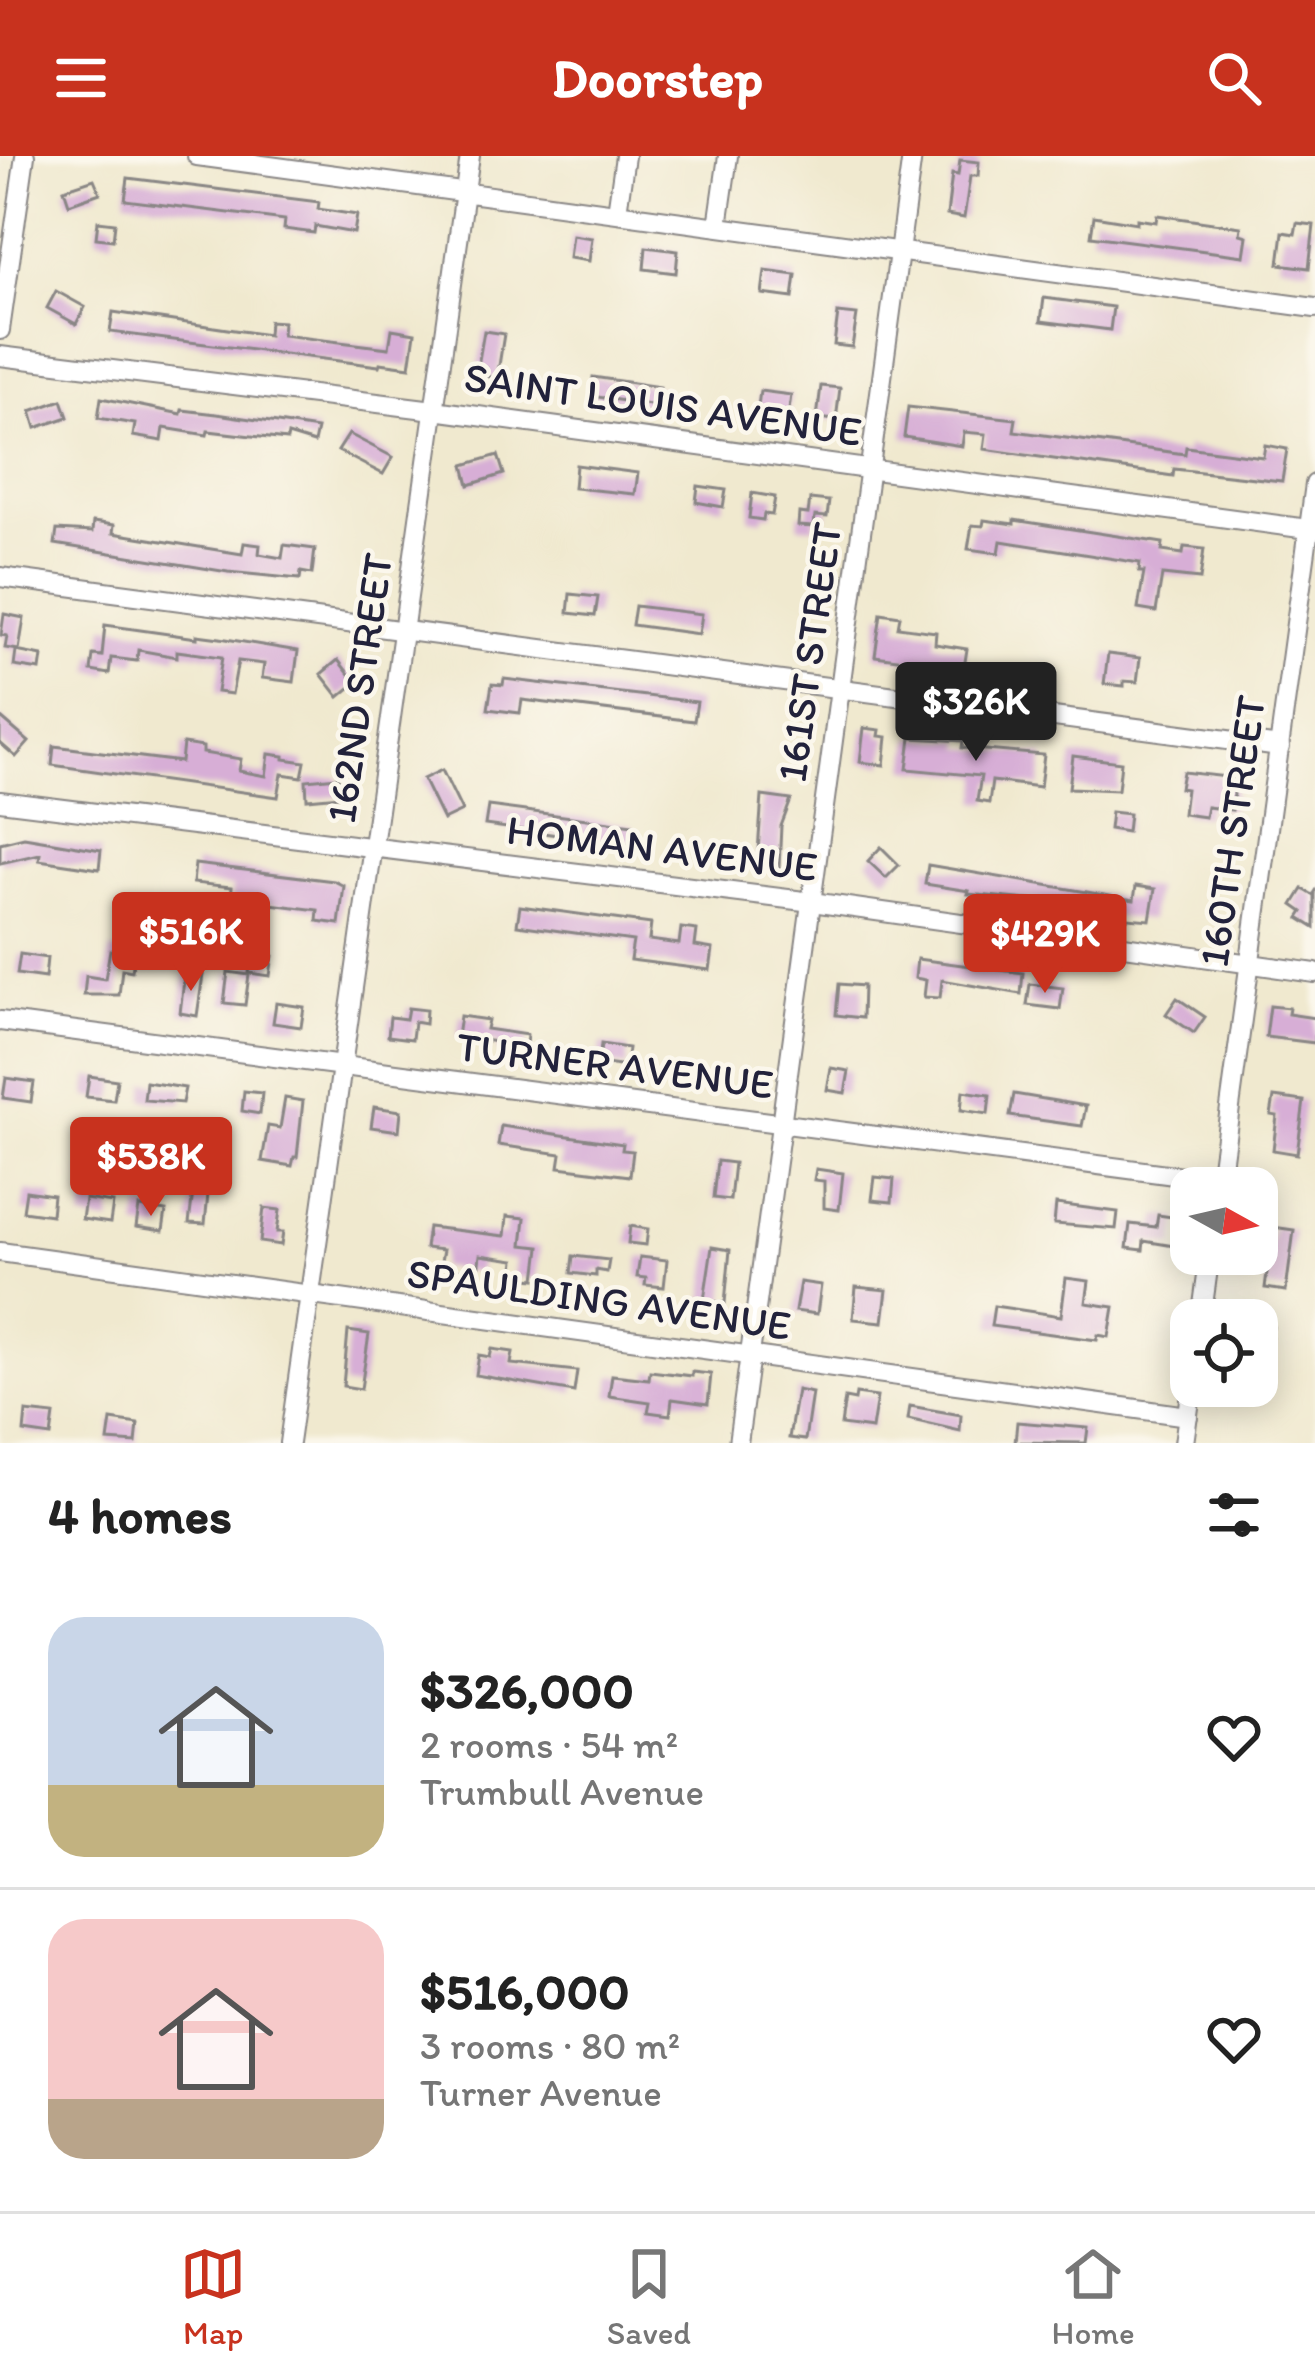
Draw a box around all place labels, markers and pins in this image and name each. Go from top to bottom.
pin: $326K [892,662,1060,764]
pin: $516K [107,892,275,994]
pin: $429K [961,894,1129,996]
pin: $538K [67,1117,235,1219]

